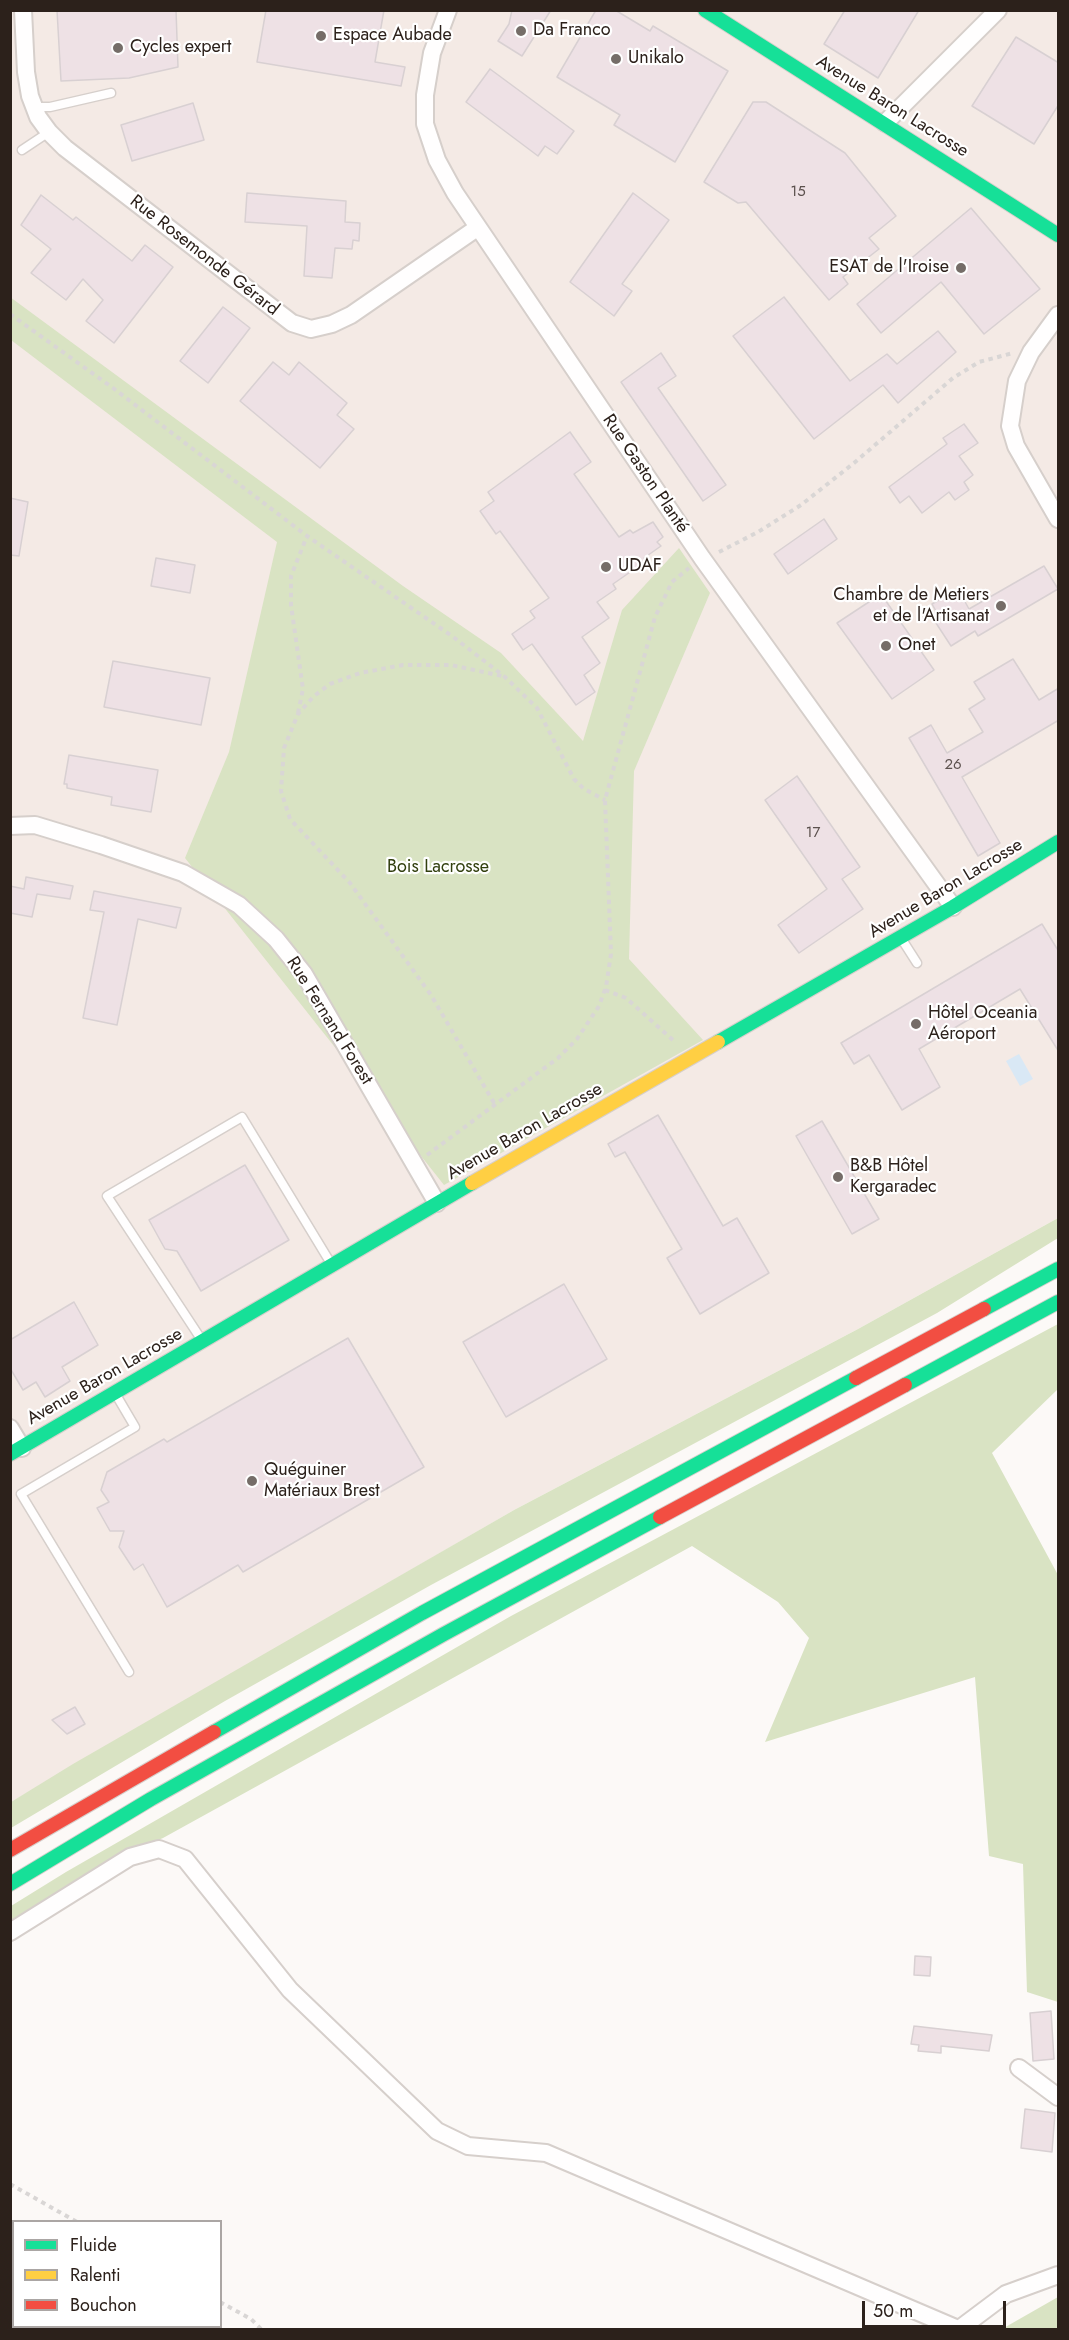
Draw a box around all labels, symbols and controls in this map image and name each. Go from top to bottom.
place label: Da Franco [533,20,611,42]
marker: Da Franco [514,24,528,38]
place label: Espace Aubade [333,25,452,47]
marker: Espace Aubade [314,29,328,43]
place label: Cycles expert [130,37,231,59]
marker: Cycles expert [111,41,125,55]
place label: Unikalo [628,48,684,70]
street label: Avenue Baron Lacrosse [812,51,972,163]
marker: Unikalo [609,52,623,66]
house number: 15 [790,183,806,201]
street label: Rue Rosemonde Gérard [125,191,283,321]
place label: ESAT de l'Iroise [829,257,949,279]
marker: ESAT de l'Iroise [954,261,968,275]
street label: Rue Gaston Planté [597,410,693,538]
place label: UDAF [618,556,662,578]
marker: UDAF [599,560,613,574]
place label: Chambre de Metiers et de l'Artisanat [833,585,989,628]
marker: Chambre de Metiers et de l'Artisanat [994,599,1008,613]
place label: Onet [898,635,935,657]
marker: Onet [879,639,893,653]
house number: 26 [944,756,962,774]
house number: 17 [806,824,820,842]
street label: Avenue Baron Lacrosse [865,835,1027,943]
park label: Bois Lacrosse [387,857,489,879]
street label: Rue Fernand Forest [281,953,377,1089]
place label: Hôtel Oceania Aéroport [928,1003,1037,1046]
marker: Hôtel Oceania Aéroport [909,1017,923,1031]
street label: Avenue Baron Lacrosse [444,1079,606,1185]
place label: B&B Hôtel Kergaradec [850,1156,937,1198]
marker: B&B Hôtel Kergaradec [831,1170,845,1184]
street label: Avenue Baron Lacrosse [24,1324,186,1430]
place label: Quéguiner Matériaux Brest [264,1460,380,1502]
marker: Quéguiner Matériaux Brest [245,1474,259,1488]
legend [12,2220,222,2328]
text: Fluide [70,2232,117,2258]
text: Ralenti [70,2262,121,2288]
scale bar [865,2289,1009,2327]
text: Bouchon [70,2292,137,2318]
text: 50 m [873,2298,913,2324]

